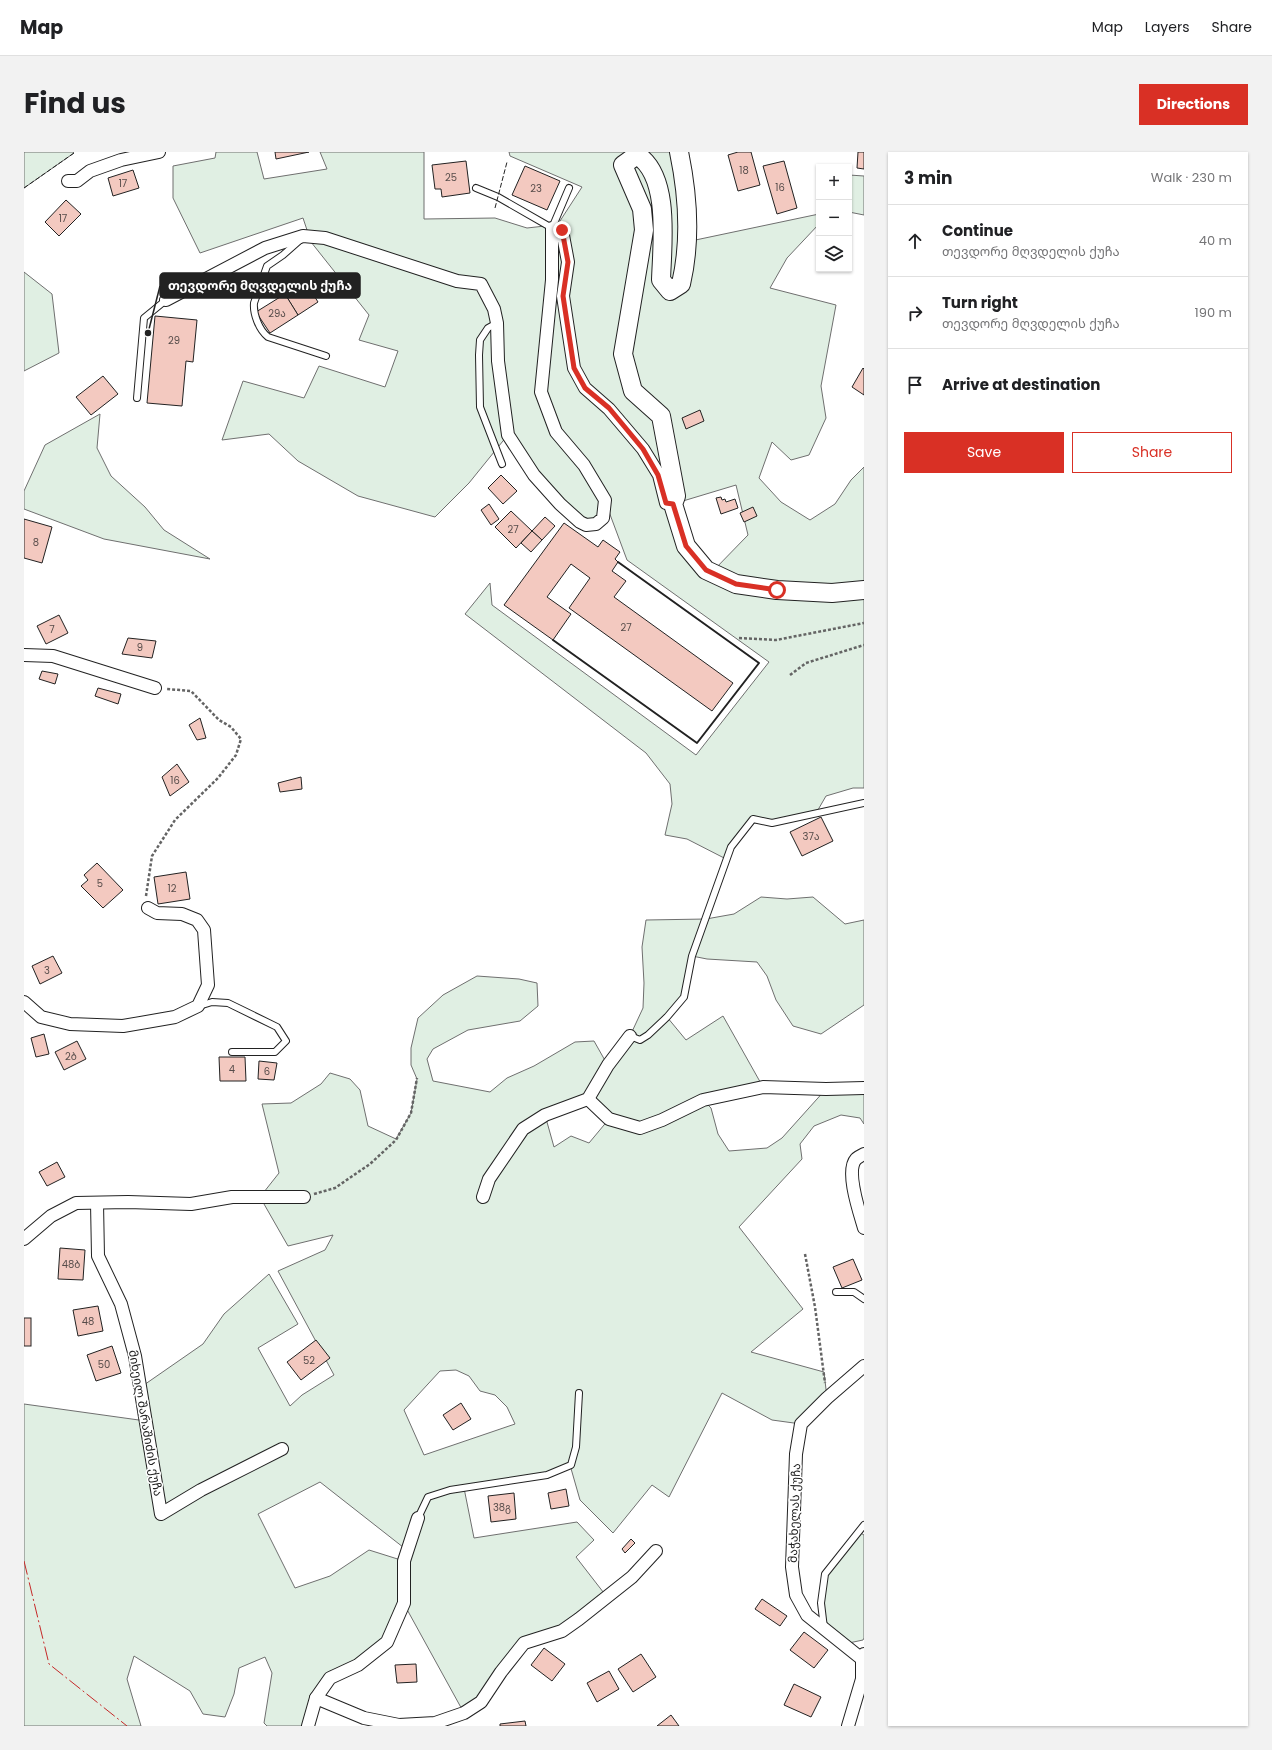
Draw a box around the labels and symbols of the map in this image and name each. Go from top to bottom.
house number: 18 [739,163,749,178]
house number: 25 [445,170,457,185]
house number: 17 [119,176,128,191]
house number: 16 [775,180,785,195]
house number: 23 [530,181,542,196]
house number: 17 [59,211,68,226]
route end [553,221,571,239]
callout: თევდორე მღვდელის ქუჩა [160,273,360,298]
text: თევდორე მღვდელის ქუჩა [168,276,352,295]
house number: 29ა [268,306,286,321]
house number: 29 [168,333,180,348]
house number: 27 [507,522,519,537]
house number: 8 [33,535,39,550]
route start [768,581,786,599]
house number: 27 [620,620,632,635]
house number: 7 [49,622,55,637]
house number: 9 [137,640,143,655]
house number: 16 [170,773,180,788]
house number: 37ა [803,829,819,844]
house number: 5 [97,876,103,891]
house number: 12 [168,881,177,896]
house number: 3 [44,963,50,978]
house number: 2ბ [65,1049,77,1064]
house number: 4 [229,1062,235,1077]
house number: 6 [264,1064,270,1079]
house number: 48ბ [62,1257,80,1272]
house number: 48 [82,1314,94,1329]
street label: მიხეილ შარაშიძის ქუჩა [125,1348,167,1498]
house number: 52 [303,1353,315,1368]
house number: 50 [98,1357,110,1372]
street label: მაჭახელას ქუჩა [784,1463,804,1563]
house number: 38გ [493,1500,511,1515]

